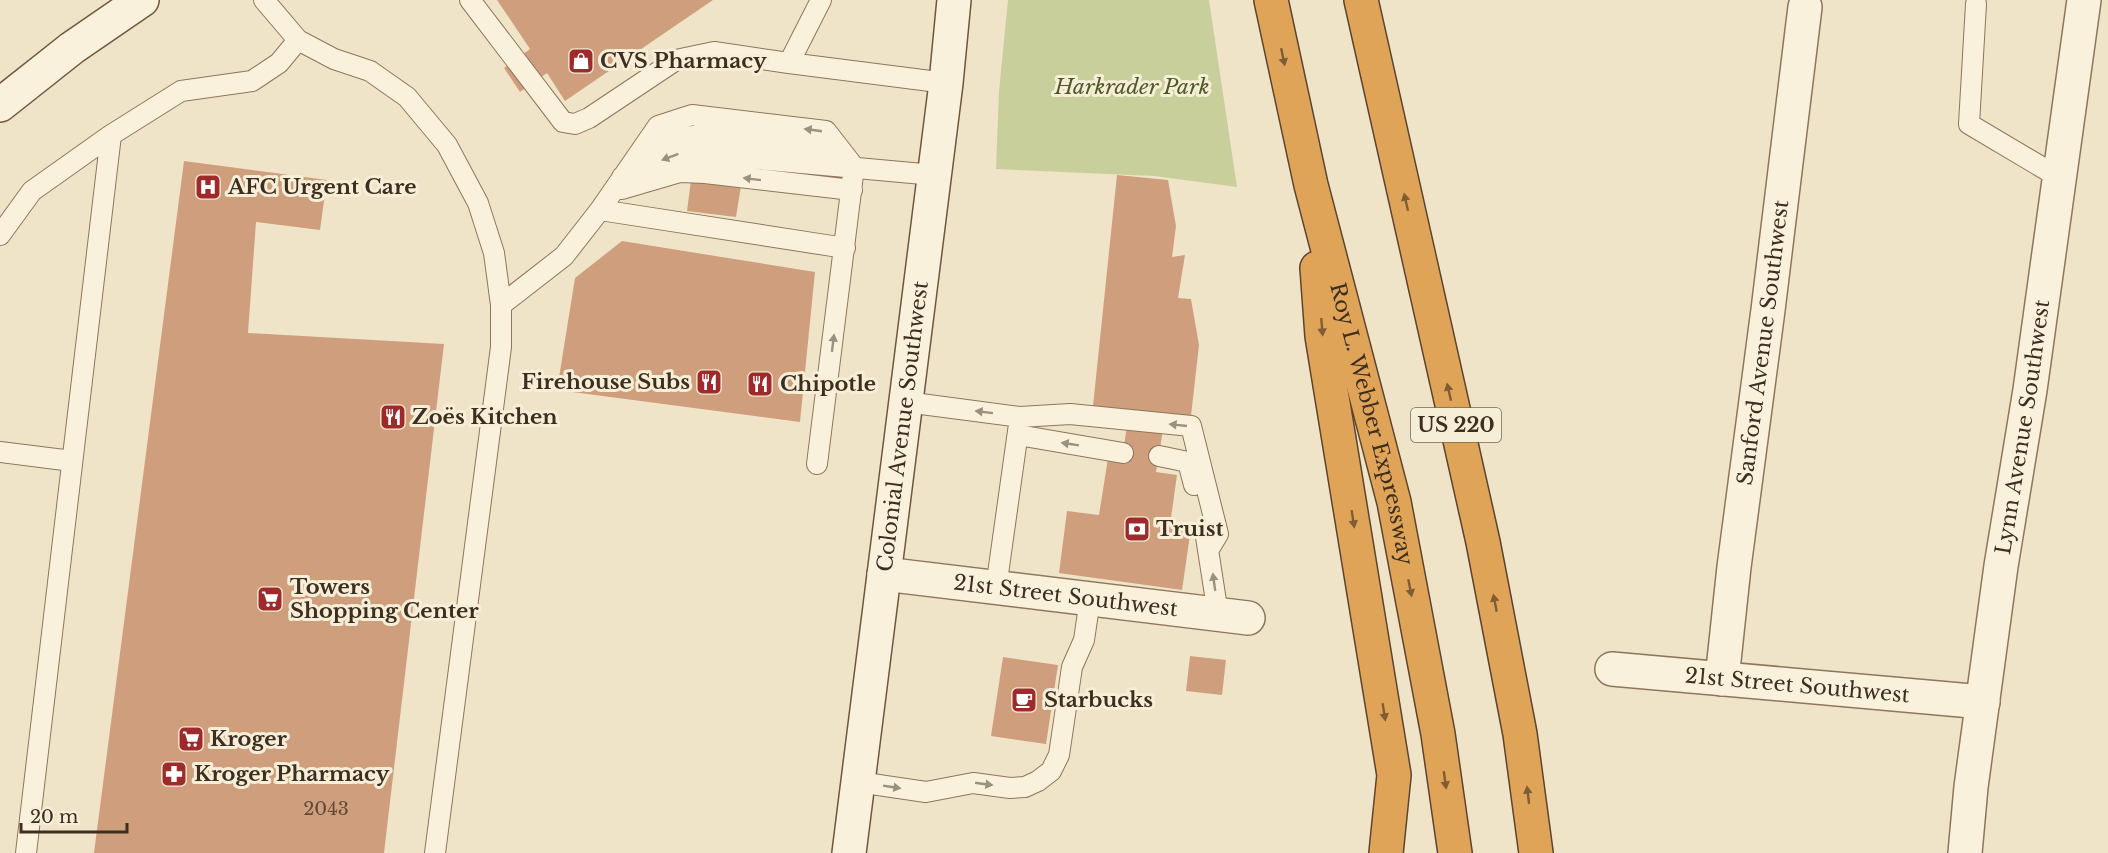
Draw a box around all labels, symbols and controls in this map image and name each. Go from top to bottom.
shop icon: CVS Pharmacy [566,46,596,76]
place label: CVS Pharmacy [600,48,767,74]
one-way arrow [1279,48,1289,66]
park label: Harkrader Park [1054,74,1209,100]
one-way arrow [803,125,822,134]
one-way arrow [661,153,679,163]
hospital icon: AFC Urgent Care [193,172,223,202]
place label: AFC Urgent Care [227,174,417,200]
one-way arrow [743,174,762,183]
one-way arrow [1401,192,1410,211]
street label: Sanford Avenue Southwest [1732,198,1794,487]
street label: Colonial Avenue Southwest [872,279,934,573]
street label: Roy L. Webber Expressway [1324,280,1419,568]
street label: Lynn Avenue Southwest [1990,298,2055,556]
one-way arrow [1317,318,1326,337]
one-way arrow [828,333,837,352]
restaurant icon: Firehouse Subs [694,367,724,397]
place label: Firehouse Subs [521,369,690,395]
restaurant icon: Chipotle [745,369,775,399]
place label: Chipotle [780,371,876,397]
one-way arrow [1444,382,1453,401]
restaurant icon: Zoës Kitchen [378,402,408,432]
place label: Zoës Kitchen [412,404,558,430]
one-way arrow [974,408,993,417]
road number: US 220 [1411,408,1501,442]
one-way arrow [1168,420,1187,430]
one-way arrow [1061,439,1080,448]
one-way arrow [1349,510,1358,529]
bank icon: Truist [1122,514,1152,544]
place label: Truist [1156,516,1223,542]
street label: 21st Street Southwest [952,570,1179,622]
one-way arrow [1209,572,1218,591]
place label: Towers Shopping Center [290,574,479,624]
one-way arrow [1406,579,1415,598]
supermarket icon: Towers Shopping Center [255,584,285,614]
one-way arrow [1490,593,1499,612]
street label: 21st Street Southwest [1684,663,1911,708]
cafe icon: Starbucks [1009,685,1039,715]
place label: Starbucks [1044,687,1153,713]
one-way arrow [1380,703,1389,722]
supermarket icon: Kroger [176,724,206,754]
place label: Kroger [210,726,287,752]
pharmacy icon: Kroger Pharmacy [159,759,189,789]
place label: Kroger Pharmacy [194,761,390,787]
one-way arrow [1440,771,1449,790]
one-way arrow [974,780,993,789]
one-way arrow [883,783,902,792]
one-way arrow [1523,785,1533,804]
scale bar [21,796,128,834]
house number: 2043 [303,798,349,820]
text: 20 m [30,806,78,828]

